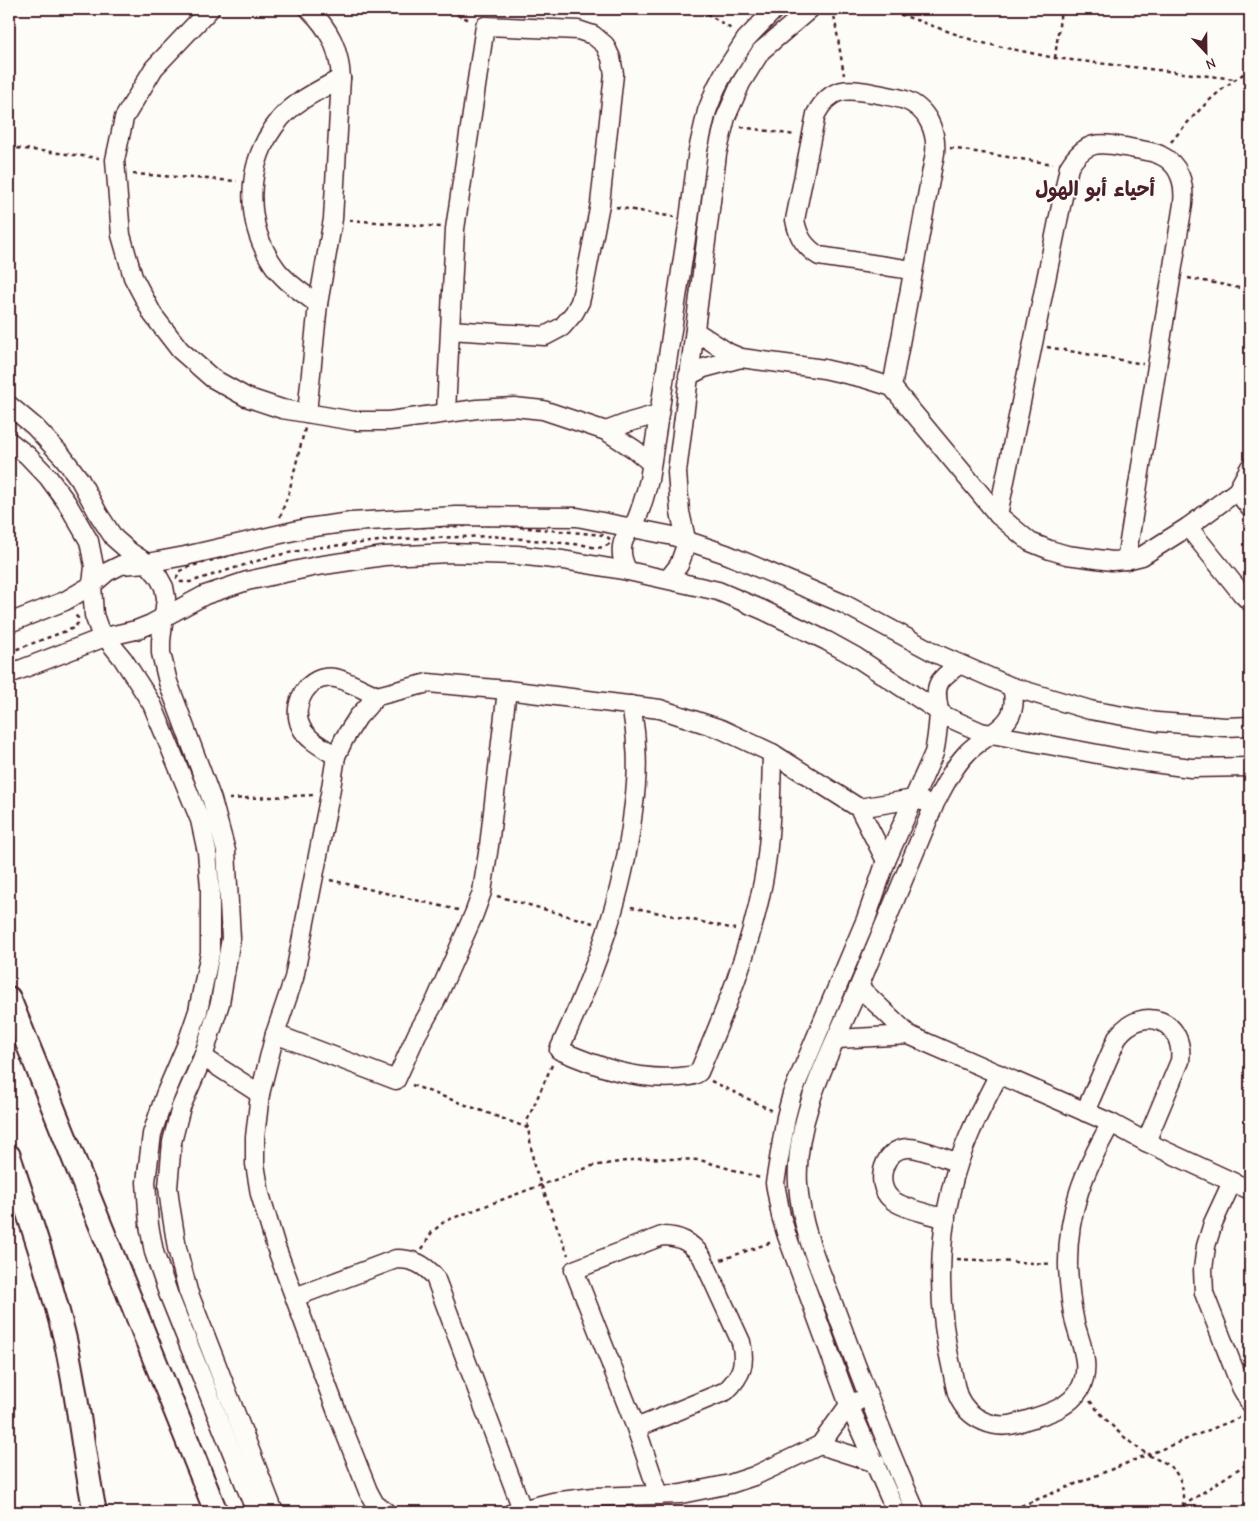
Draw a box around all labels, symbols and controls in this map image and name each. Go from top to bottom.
north arrow [1182,28,1232,78]
text: N [1203,54,1218,73]
district label: أحياء أبو الهول [1035,177,1156,203]

